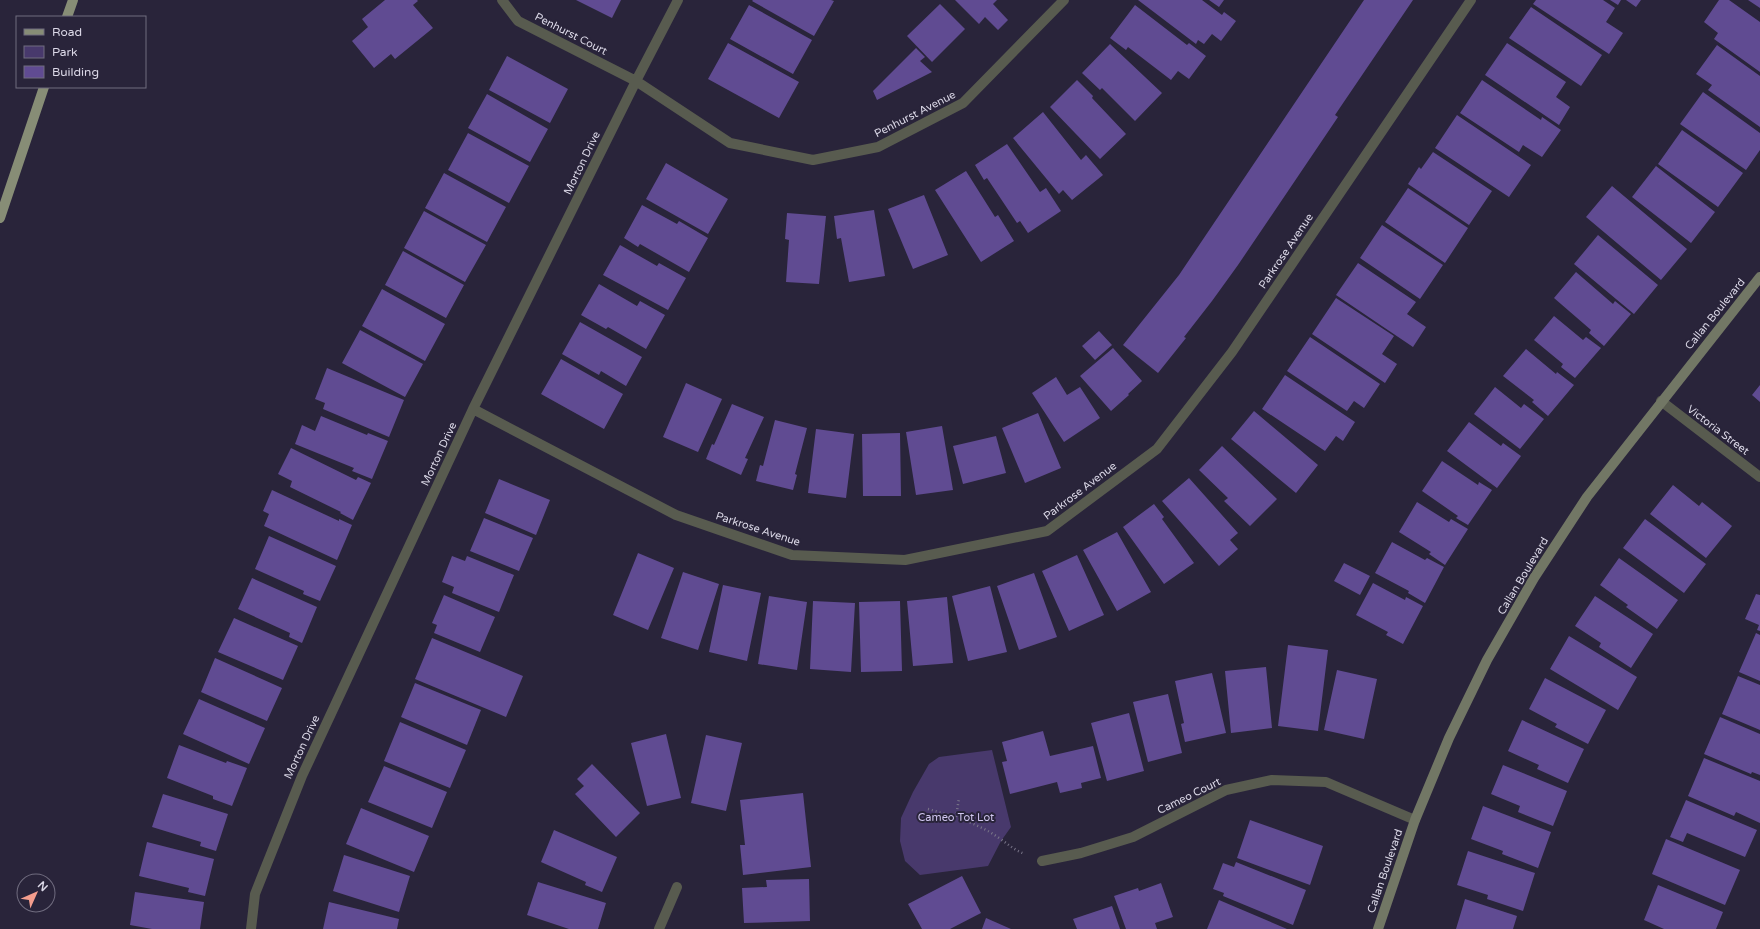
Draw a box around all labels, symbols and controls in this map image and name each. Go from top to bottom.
street label: Penhurst Court [533,10,609,58]
legend [16,16,146,88]
text: Road [52,25,82,39]
text: Park [52,45,78,59]
text: Building [52,65,99,79]
street label: Penhurst Avenue [872,88,958,140]
street label: Morton Drive [561,129,603,197]
street label: Parkrose Avenue [1256,211,1316,291]
street label: Callan Boulevard [1682,276,1748,352]
street label: Victoria Street [1684,402,1752,458]
street label: Morton Drive [419,420,459,488]
street label: Parkrose Avenue [1041,459,1119,523]
street label: Parkrose Avenue [714,509,802,549]
street label: Callan Boulevard [1495,535,1551,617]
street label: Morton Drive [282,713,322,781]
street label: Cameo Court [1155,775,1223,817]
park label: Cameo Tot Lot [918,811,994,824]
street label: Callan Boulevard [1365,827,1405,915]
north arrow [16,873,56,913]
text: N [35,879,50,894]

